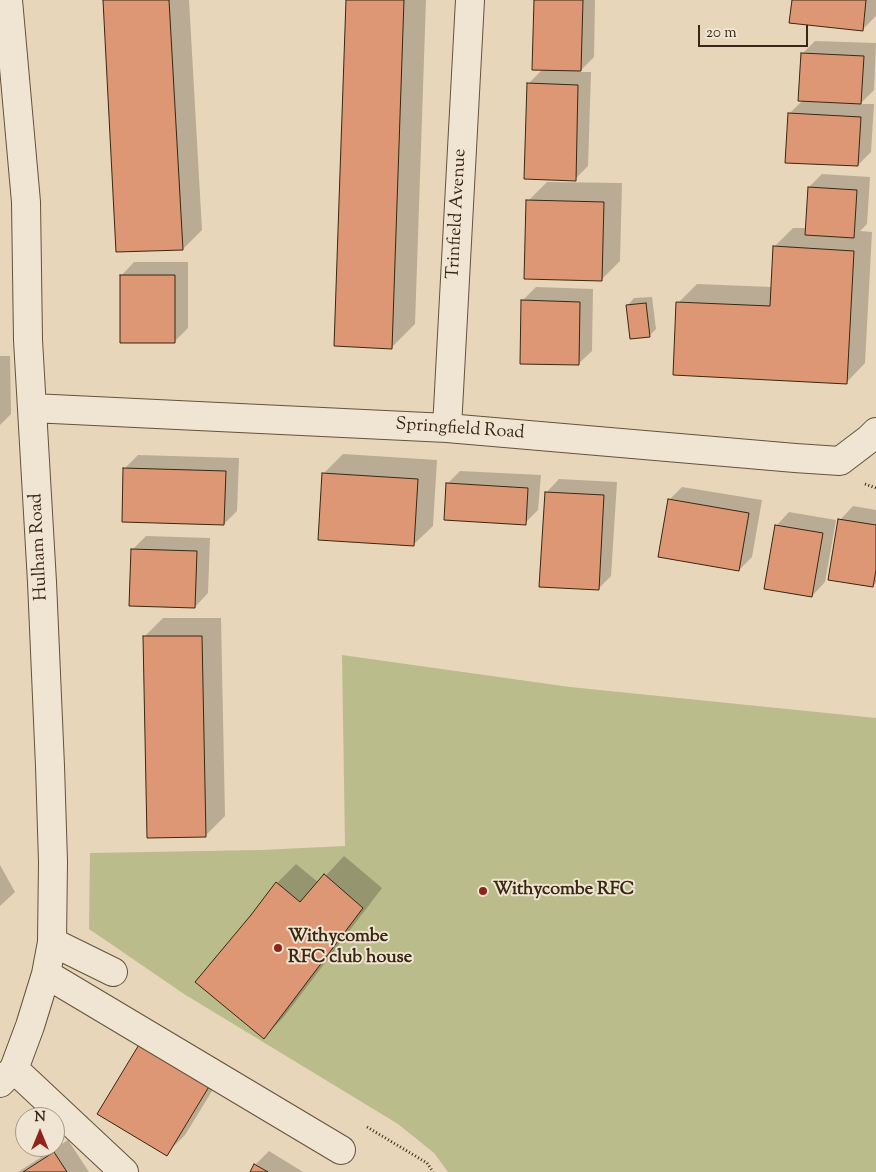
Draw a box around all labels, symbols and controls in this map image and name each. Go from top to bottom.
scale bar [701,15,811,47]
text: 20 m [706,23,737,44]
street label: Trinfield Avenue [444,148,472,280]
street label: Springfield Road [395,415,525,445]
street label: Hulham Road [26,493,54,601]
place label: Withycombe RFC [493,880,634,902]
marker: Withycombe RFC [477,885,489,897]
place label: Withycombe RFC club house [288,927,412,970]
marker: Withycombe RFC club house [272,942,284,954]
north arrow [15,1107,65,1157]
text: N [34,1108,46,1128]

